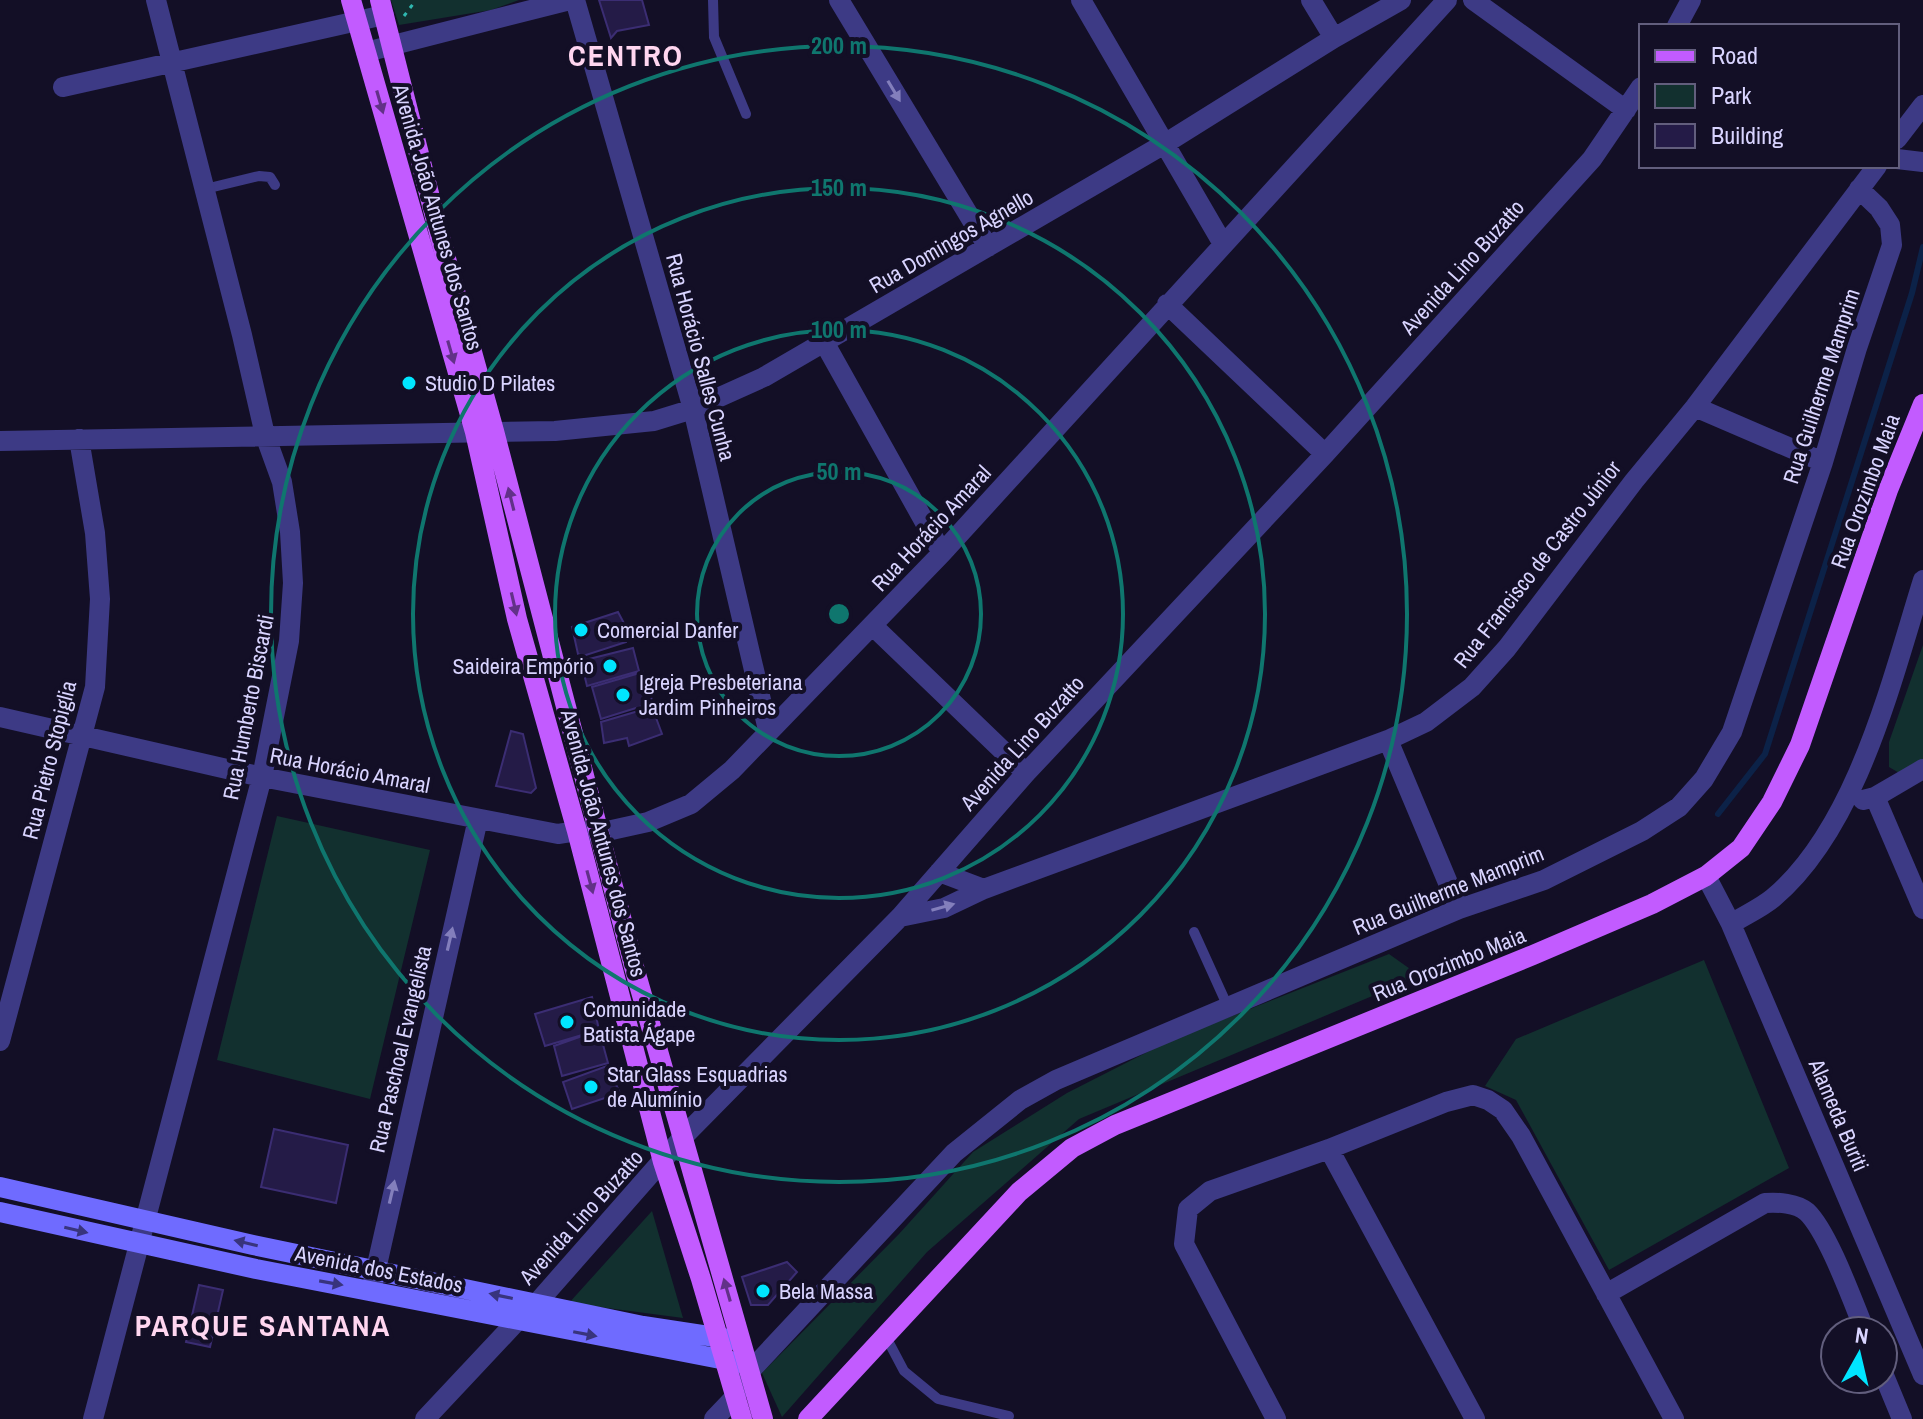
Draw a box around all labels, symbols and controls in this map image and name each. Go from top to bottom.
legend [1639,24,1899,168]
text: 200 m [811,29,867,61]
district label: CENTRO [568,35,684,75]
text: Road [1711,39,1758,71]
street label: Avenida João Antunes dos Santos [385,79,490,354]
text: Park [1711,79,1752,111]
one-way arrow [886,80,900,102]
one-way arrow [374,90,387,114]
text: Building [1711,119,1783,151]
text: 150 m [811,171,867,203]
street label: Rua Domingos Agnello [864,182,1038,300]
street label: Avenida Lino Buzatto [1393,193,1531,342]
street label: Rua Horácio Salles Cunha [659,250,743,464]
street label: Rua Guilherme Mamprim [1775,285,1867,487]
text: 100 m [811,313,867,345]
one-way arrow [446,340,458,365]
place label: Studio D Pilates [425,368,555,398]
marker: Studio D Pilates [400,374,418,392]
street label: Rua Orozimbo Maia [1823,410,1907,572]
street label: Rua Francisco de Castro Júnior [1446,454,1628,674]
text: 50 m [817,455,861,487]
street label: Rua Horácio Amaral [865,458,997,598]
one-way arrow [504,487,516,512]
one-way arrow [508,592,521,617]
centre of rings [825,600,853,628]
street label: Rua Humberto Biscardi [215,612,281,802]
place label: Comercial Danfer [597,615,738,645]
marker: Comercial Danfer [572,621,590,639]
place label: Saideira Empório [453,651,594,681]
marker: Saideira Empório [601,657,619,675]
place label: Igreja Presbeteriana Jardim Pinheiros [639,667,802,722]
street label: Avenida Lino Buzatto [953,669,1091,818]
street label: Rua Pietro Stopiglia [15,678,83,842]
marker: Igreja Presbeteriana Jardim Pinheiros [614,686,632,704]
street label: Avenida João Antunes dos Santos [554,705,654,980]
street label: Rua Horácio Amaral [267,740,433,800]
street label: Rua Guilherme Mamprim [1348,838,1548,942]
one-way arrow [585,870,597,895]
one-way arrow [932,900,956,913]
street label: Rua Orozimbo Maia [1368,920,1530,1008]
one-way arrow [444,926,457,951]
street label: Rua Paschoal Evangelista [362,943,438,1155]
place label: Comunidade Batista Ágape [583,994,695,1049]
marker: Comunidade Batista Ágape [558,1013,576,1031]
street label: Alameda Buriti [1801,1053,1876,1176]
place label: Star Glass Esquadrias de Alumínio [607,1059,788,1114]
marker: Star Glass Esquadrias de Alumínio [582,1078,600,1096]
street label: Avenida Lino Buzatto [512,1143,650,1292]
one-way arrow [386,1180,399,1205]
one-way arrow [64,1224,89,1237]
one-way arrow [234,1236,259,1249]
street label: Avenida dos Estados [292,1238,465,1300]
place label: Bela Massa [779,1276,873,1306]
one-way arrow [318,1277,343,1289]
one-way arrow [720,1277,733,1301]
marker: Bela Massa [754,1282,772,1300]
one-way arrow [488,1289,513,1302]
district label: PARQUE SANTANA [135,1305,391,1345]
north arrow [1819,1315,1899,1395]
text: N [1853,1319,1870,1351]
one-way arrow [573,1329,598,1341]

